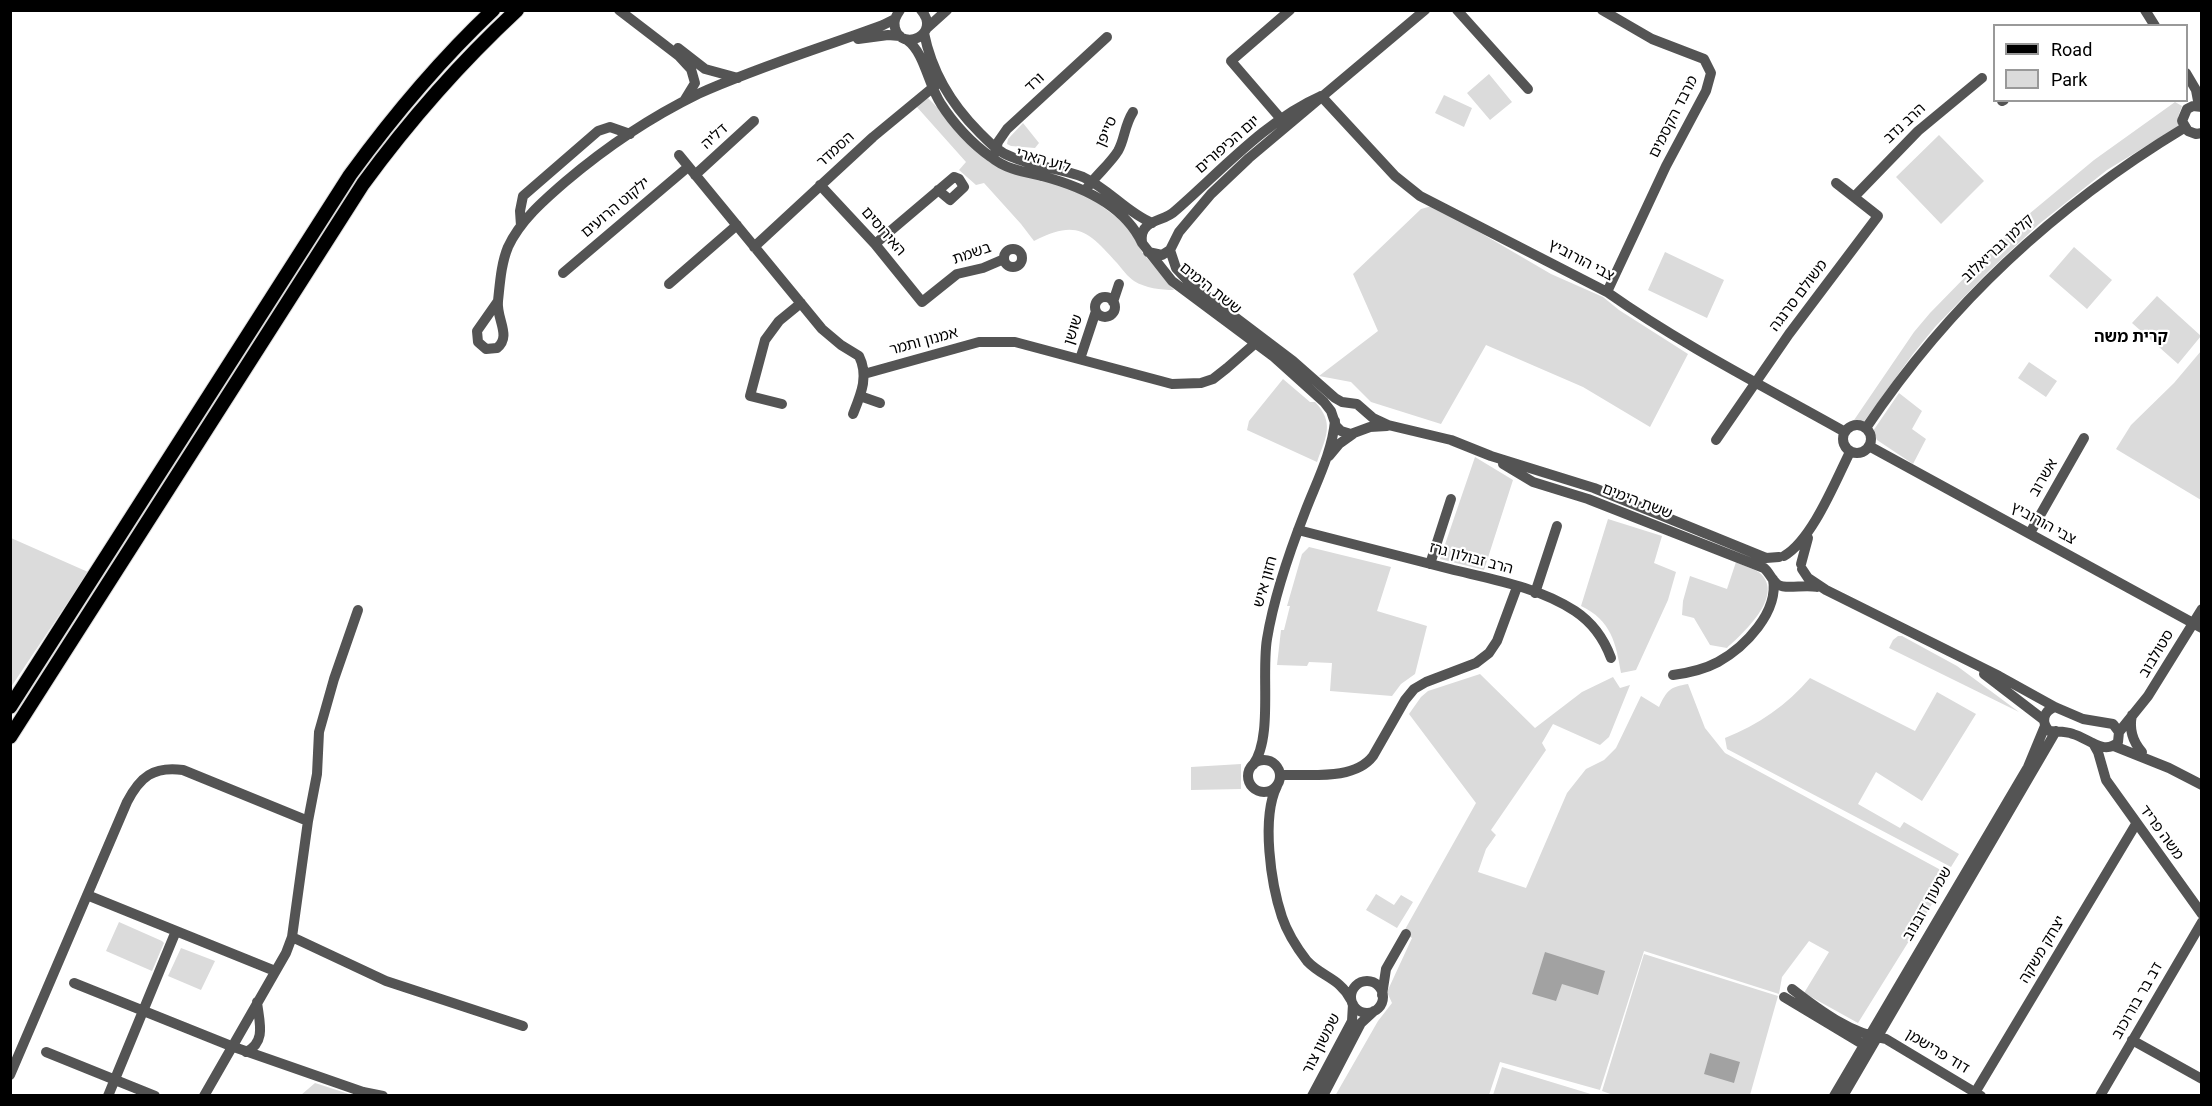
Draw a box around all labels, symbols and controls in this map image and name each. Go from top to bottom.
legend [1993,24,2188,102]
text: Road [2051,39,2092,60]
street label: ורד [1021,69,1049,97]
text: Park [2051,69,2087,90]
street label: מרבד הקסמים [1646,73,1702,161]
street label: הרב נדב [1880,100,1930,148]
street label: יום הכיפורים [1192,112,1264,178]
street label: סייפן [1092,114,1122,150]
street label: דליה [698,120,732,154]
street label: הסמדר [813,128,859,172]
street label: לוע הארי [1014,145,1072,177]
street label: ילקוט הרועים [578,174,654,242]
street label: האירוסים [857,204,909,260]
street label: קלמן גבריאלוב [1958,211,2038,287]
street label: צבי הורוביץ [1545,236,1617,286]
street label: בשמת [950,239,994,269]
street label: משולם סרנגה [1766,257,1832,335]
street label: ששת הימים [1175,259,1245,319]
street label: שושן [1061,312,1087,348]
street label: אמנון ותמר [888,324,960,360]
district label: קרית משה [2094,328,2168,348]
street label: אשרוב [2026,456,2062,500]
street label: ששת הימים [1599,480,1675,524]
street label: צבי הורוביץ [2007,499,2079,549]
street label: הרב זבולון גרז [1427,539,1515,579]
street label: חזון איש [1250,554,1282,610]
street label: סטולבוב [2136,627,2178,681]
street label: משה פריד [2135,802,2187,864]
street label: שמעון דובנוב [1900,864,1956,944]
street label: יצחק משקה [2016,913,2070,987]
street label: דב בר בורוכוב [2109,959,2167,1043]
street label: שמשון צור [1299,1011,1345,1077]
street label: דוד פרישמן [1902,1026,1972,1078]

